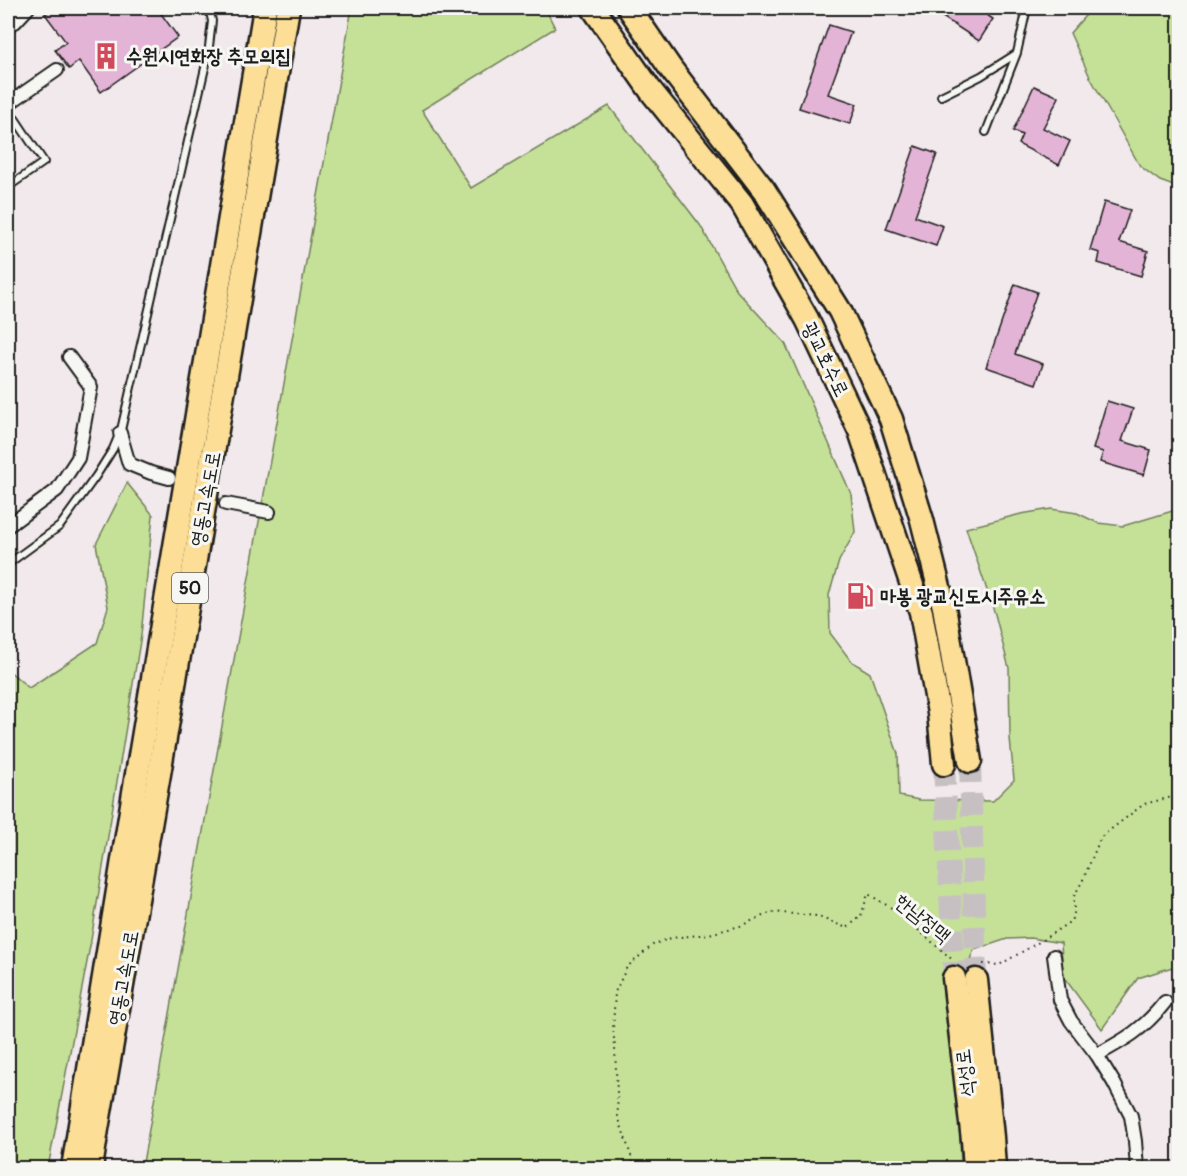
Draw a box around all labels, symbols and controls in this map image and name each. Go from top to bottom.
building icon: 수원시연화장 추모의집 [91,41,121,71]
place label: 수원시연화장 추모의집 [126,44,291,69]
street label: 광교호수로 [797,318,854,401]
street label: 영동고속도로 [185,449,226,549]
road number: 50 [172,573,208,603]
fuel station icon: 마봉 광교신도시주유소 [845,581,875,611]
place label: 마봉 광교신도시주유소 [880,584,1045,609]
street label: 한남정맥 [890,888,956,948]
street label: 영동고속도로 [103,928,144,1028]
street label: 석성로 [950,1047,981,1098]

